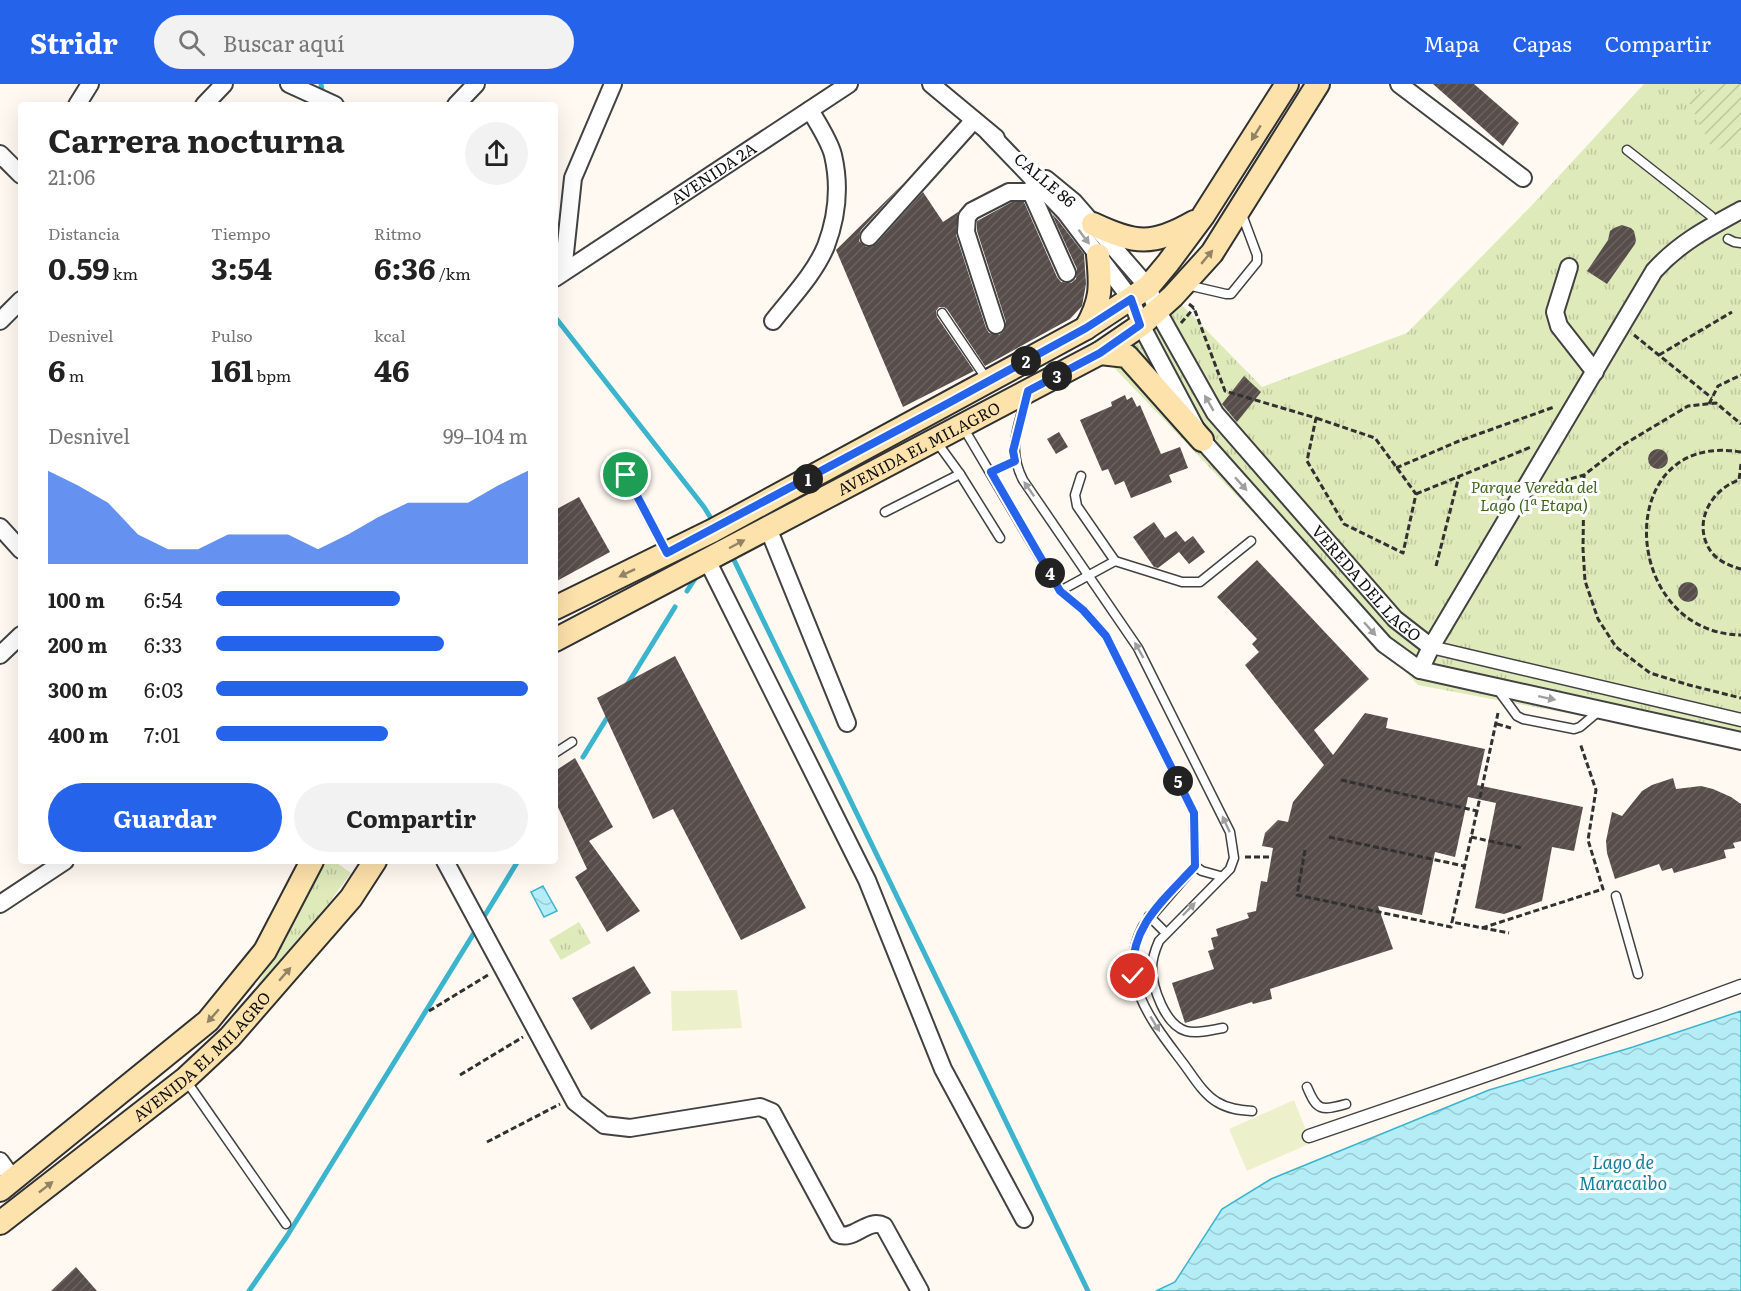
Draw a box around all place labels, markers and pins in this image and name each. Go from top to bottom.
pin: 2 [1011,346,1041,376]
pin: 3 [1042,361,1072,391]
pin [600,449,651,500]
pin: 1 [793,464,823,494]
pin: 4 [1035,558,1065,588]
pin: 5 [1163,766,1193,796]
pin [1107,950,1158,1001]

